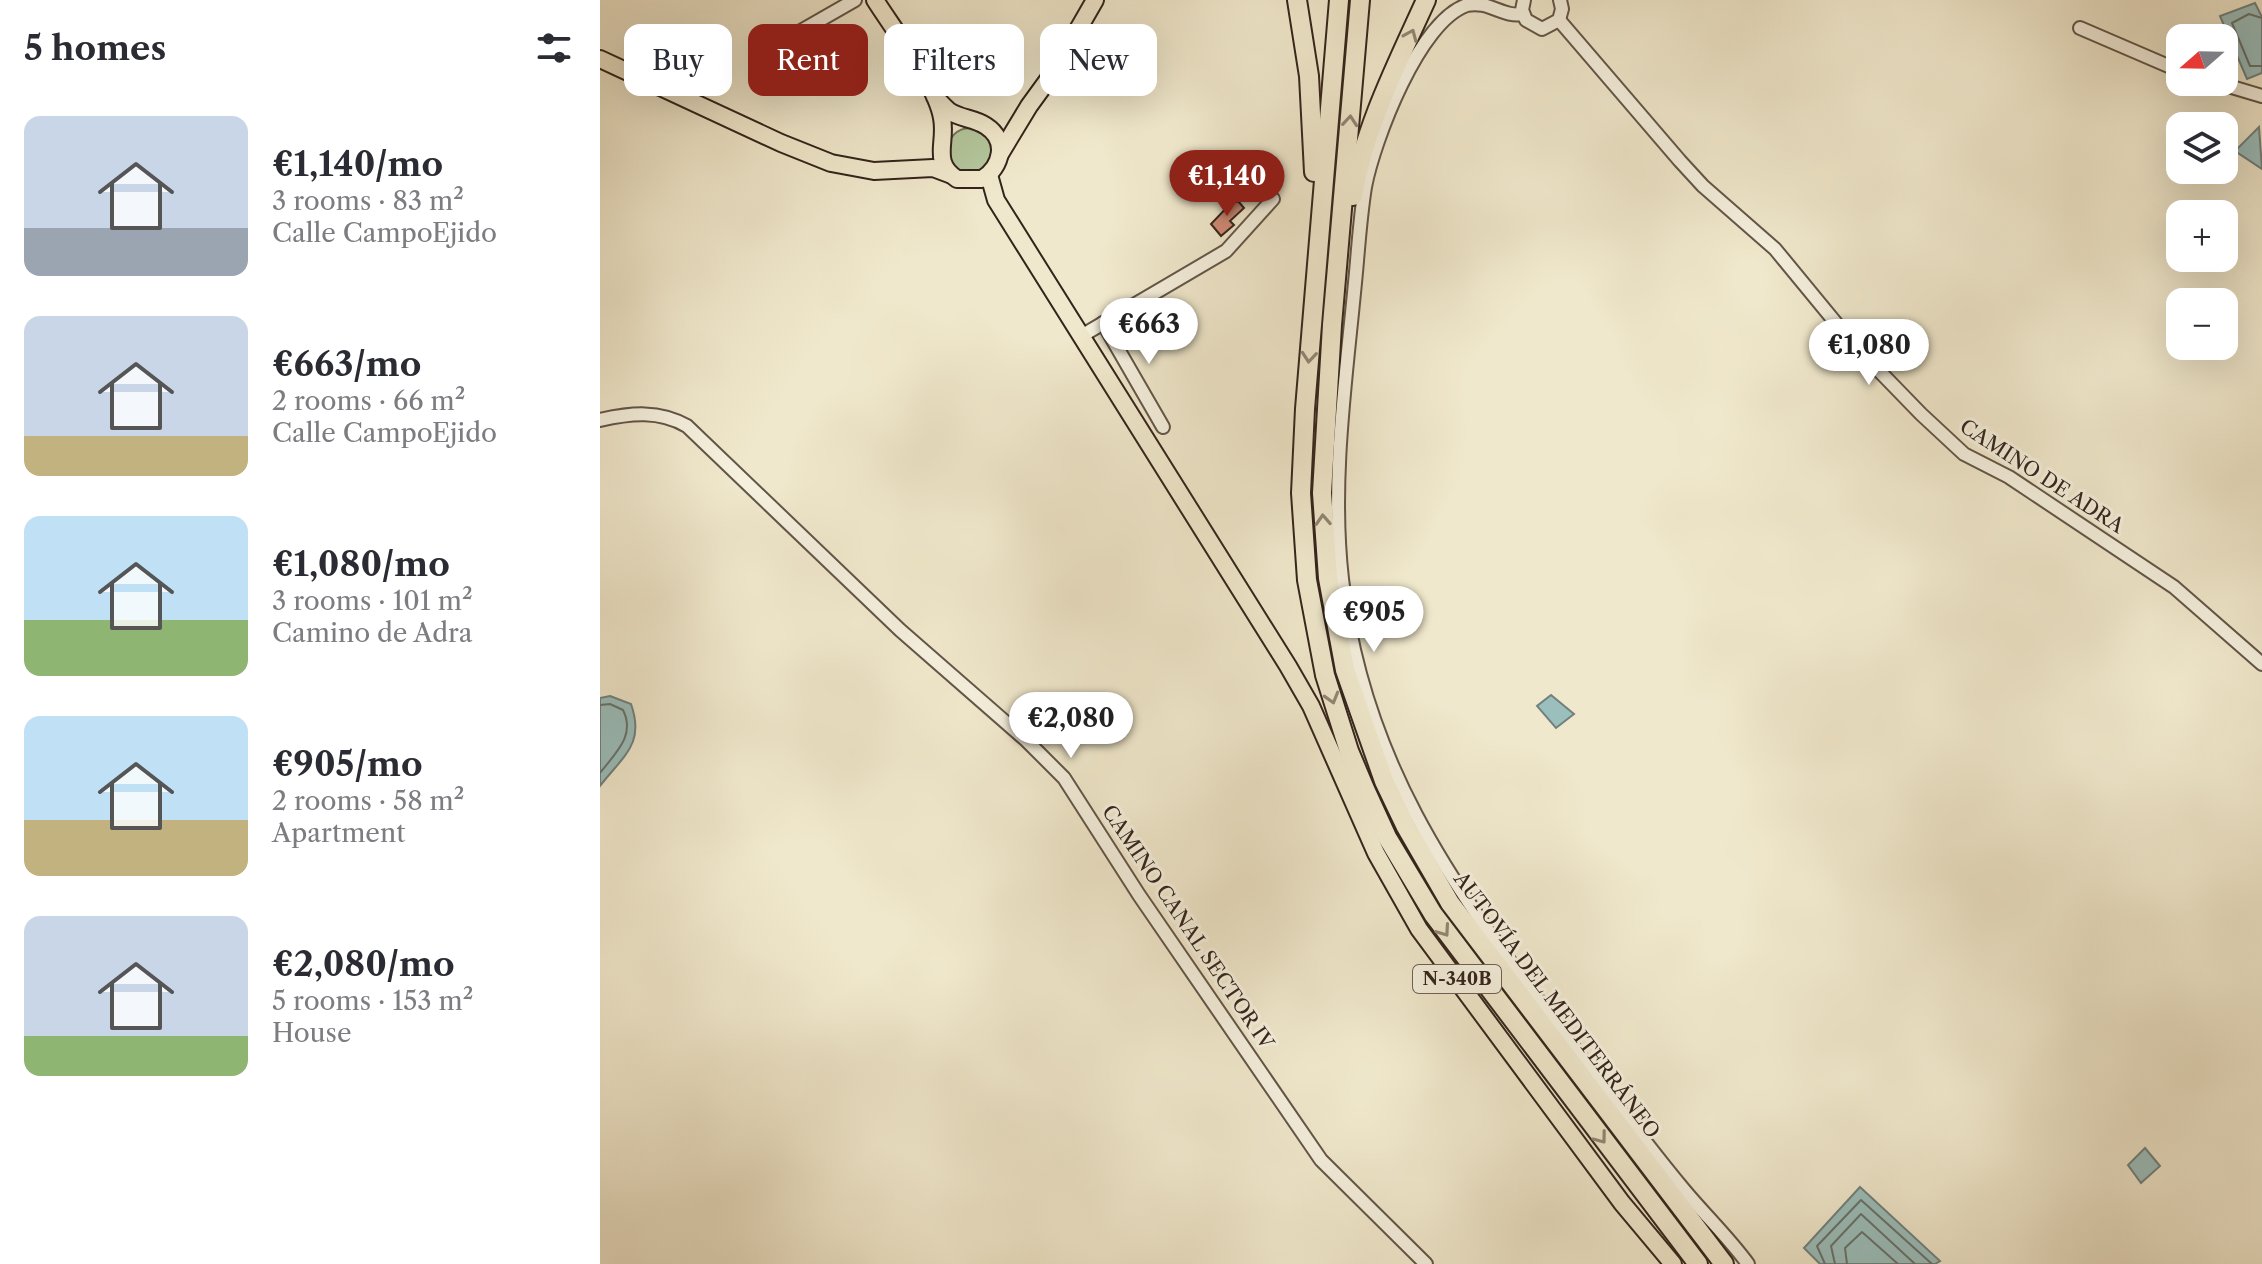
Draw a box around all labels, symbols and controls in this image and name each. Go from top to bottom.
chip: Buy [624,24,732,96]
chip: Rent [748,24,868,96]
chip: Filters [884,24,1024,96]
chip: New [1040,24,1157,96]
north arrow [2166,24,2238,96]
map controls [2166,24,2238,360]
icon: filters [532,26,576,70]
text: 5 homes [24,27,166,69]
one-way arrow [1401,29,1417,43]
button: layers [2166,112,2238,184]
one-way arrow [1341,114,1358,127]
text: €1,140/mo [272,143,443,185]
icon: home [88,148,184,244]
pin: €1,140 [1162,150,1292,218]
text: €1,140 [1187,160,1267,192]
text: 3 rooms · 83 m² [272,185,464,217]
button: + [2166,200,2238,272]
text: Calle CampoEjido [272,217,497,249]
button: − [2166,288,2238,360]
pin: €663 [1102,298,1196,366]
text: €663 [1118,308,1180,340]
pin: €1,080 [1804,319,1934,387]
text: €1,080 [1827,329,1911,361]
text: €663/mo [272,343,421,385]
icon: home [88,348,184,444]
one-way arrow [1301,351,1318,364]
text: 2 rooms · 66 m² [272,385,465,417]
street label: CAMINO DE ADRA [1955,414,2130,539]
text: Calle CampoEjido [272,417,497,449]
one-way arrow [1314,513,1331,526]
text: €1,080/mo [272,543,450,585]
icon: home [88,548,184,644]
text: 3 rooms · 101 m² [272,585,473,617]
pin: €905 [1327,586,1421,654]
text: €905 [1343,596,1405,628]
text: Camino de Adra [272,617,473,649]
one-way arrow [1323,690,1339,704]
pin: €2,080 [1006,692,1136,760]
text: €2,080 [1027,702,1115,734]
text: €905/mo [272,743,423,785]
icon: home [88,748,184,844]
text: 2 rooms · 58 m² [272,785,464,817]
street label: CAMINO CANAL SECTOR IV [1097,800,1279,1054]
text: Apartment [272,817,405,849]
street label: AUTOVÍA DEL MEDITERRÁNEO [1449,866,1666,1143]
one-way arrow [1434,922,1449,936]
text: €2,080/mo [272,943,455,985]
icon: home [88,948,184,1044]
road number: N-340B [1413,965,1501,993]
text: 5 rooms · 153 m² [272,985,473,1017]
text: House [272,1017,352,1049]
one-way arrow [1592,1129,1606,1144]

